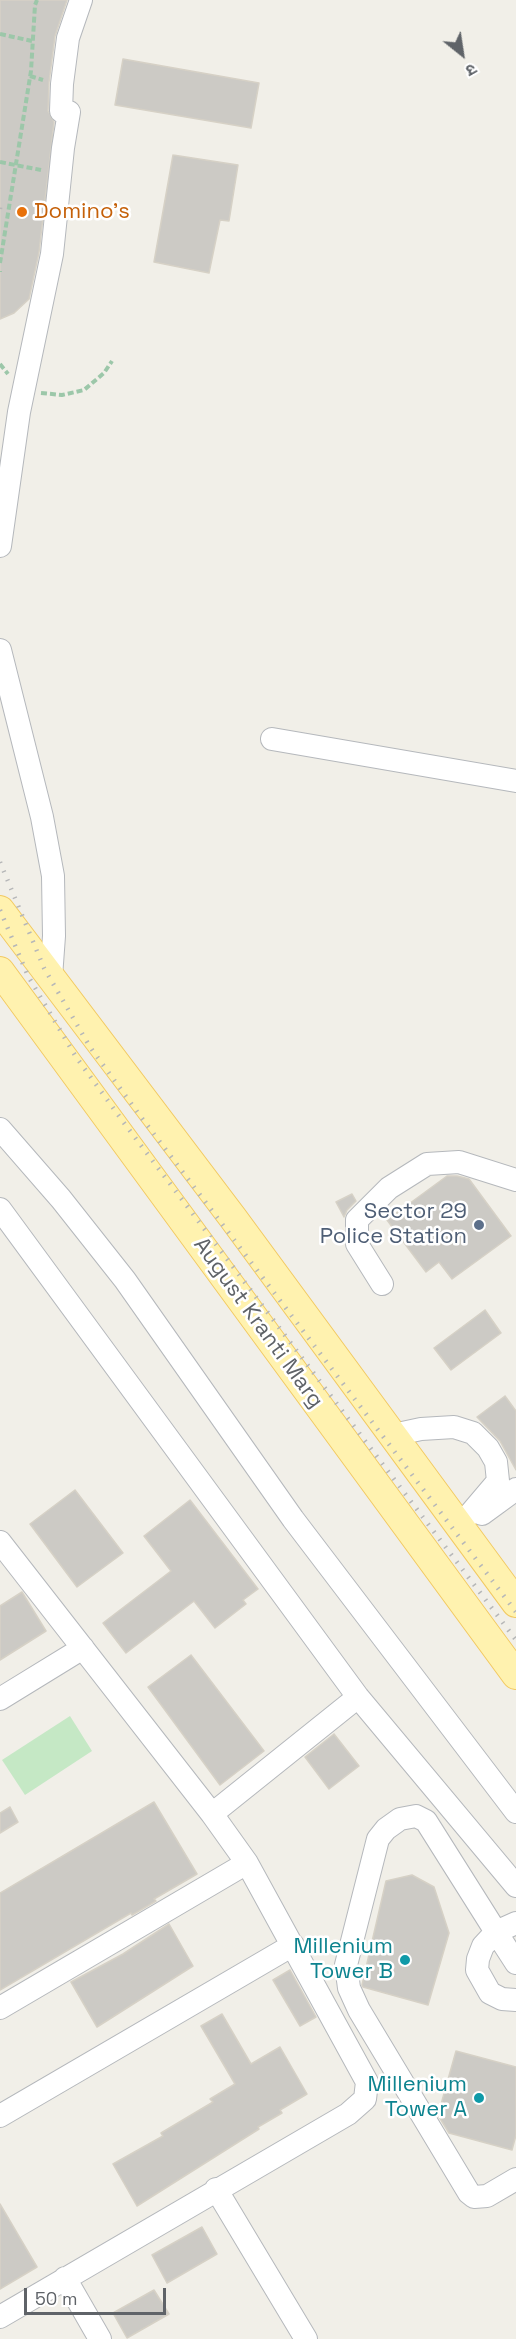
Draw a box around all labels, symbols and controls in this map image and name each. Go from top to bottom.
north arrow [432,24,492,84]
text: उ [462,59,481,81]
place label: Domino's [34,199,130,225]
marker: Domino's [15,205,29,219]
place label: Sector 29 Police Station [320,1199,467,1250]
marker: Sector 29 Police Station [472,1218,486,1232]
street label: August Kranti Marg [187,1233,329,1413]
place label: Millenium Tower B [294,1934,393,1986]
marker: Millenium Tower B [398,1953,412,1967]
place label: Millenium Tower A [368,2072,467,2124]
marker: Millenium Tower A [472,2091,486,2105]
scale bar [27,2276,170,2314]
text: 50 m [35,2287,77,2310]

